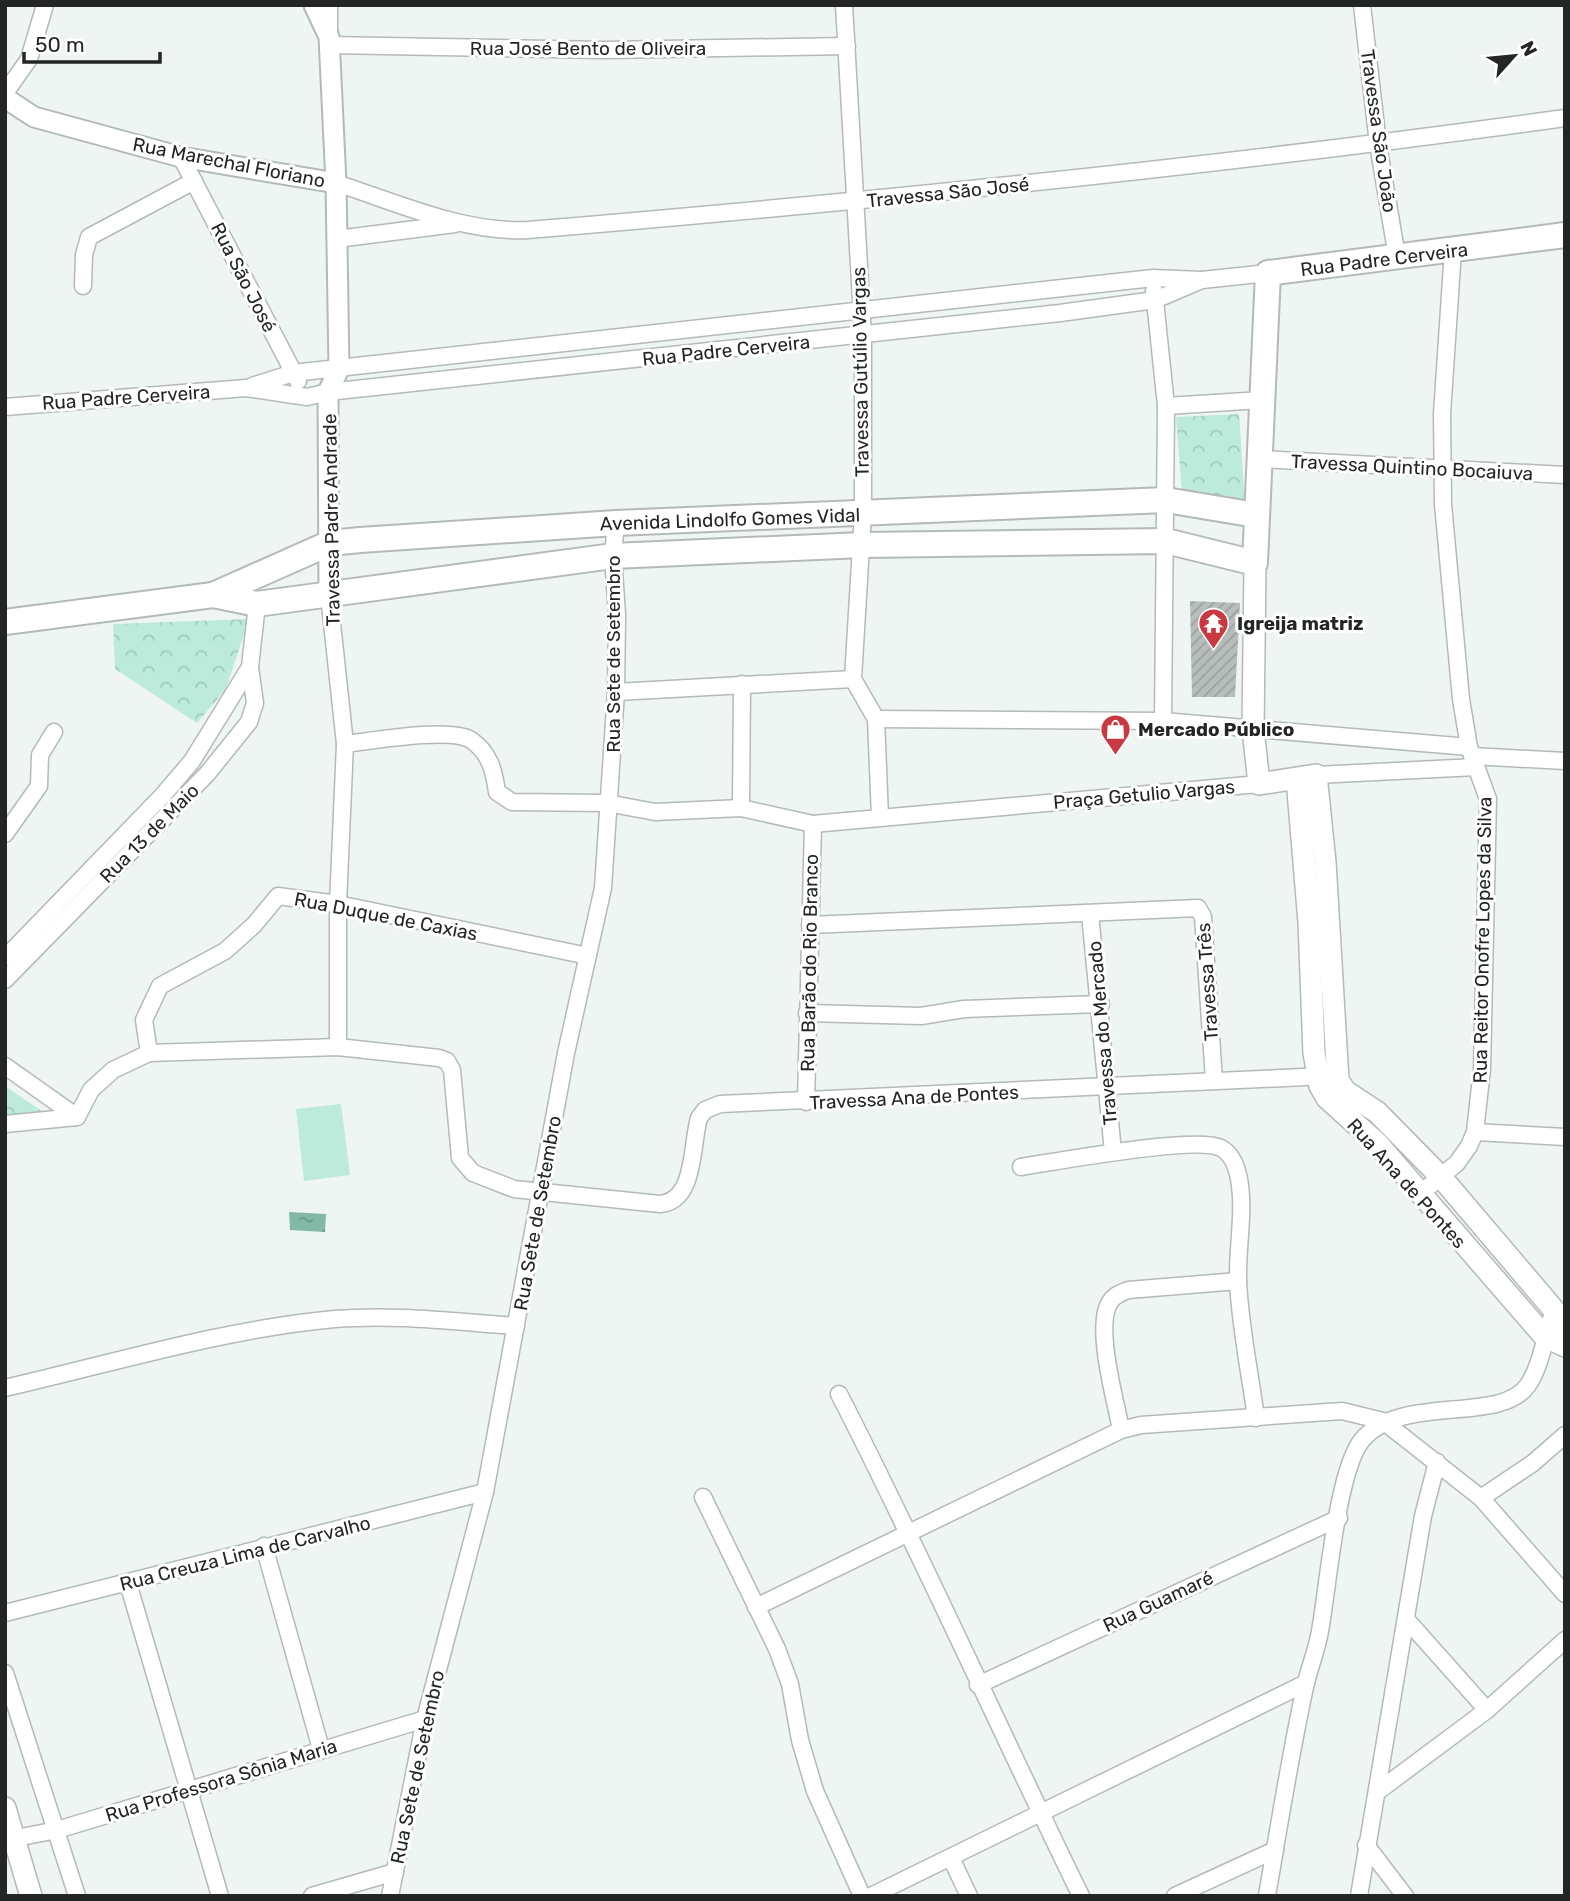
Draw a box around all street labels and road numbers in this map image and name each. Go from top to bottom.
street label: Rua José Bento de Oliveira [470,37,706,60]
street label: Travessa São João [1356,48,1401,214]
street label: Rua Marechal Floriano [131,133,327,192]
street label: Travessa São José [866,173,1030,212]
street label: Rua São José [206,218,281,336]
street label: Rua Padre Cerveira [1299,238,1469,281]
street label: Travessa Gutúlio Vargas [847,267,874,477]
street label: Rua Padre Cerveira [641,330,811,371]
street label: Rua Padre Cerveira [41,380,211,415]
street label: Travessa Padre Andrade [318,413,345,627]
street label: Travessa Quintino Bocaiuva [1290,450,1534,485]
street label: Avenida Lindolfo Gomes Vidal [599,503,861,536]
street label: Rua Sete de Setembro [602,555,625,753]
street label: Praça Getulio Vargas [1052,775,1236,814]
street label: Rua 13 de Maio [95,779,204,888]
street label: Rua Reitor Onofre Lopes da Silva [1468,796,1497,1084]
street label: Rua Barão do Rio Branco [796,854,823,1072]
street label: Rua Duque de Caxias [292,887,480,946]
street label: Travessa Três [1192,922,1223,1042]
street label: Travessa do Mercado [1083,940,1122,1126]
street label: Travessa Ana de Pontes [809,1081,1019,1114]
street label: Rua Sete de Setembro [509,1114,566,1312]
street label: Rua Ana de Pontes [1342,1114,1471,1253]
street label: Rua Creuza Lima de Carvalho [117,1511,373,1596]
street label: Rua Guamaré [1099,1566,1217,1637]
street label: Rua Sete de Setembro [386,1668,449,1866]
street label: Rua Professora Sônia Maria [102,1734,340,1827]

